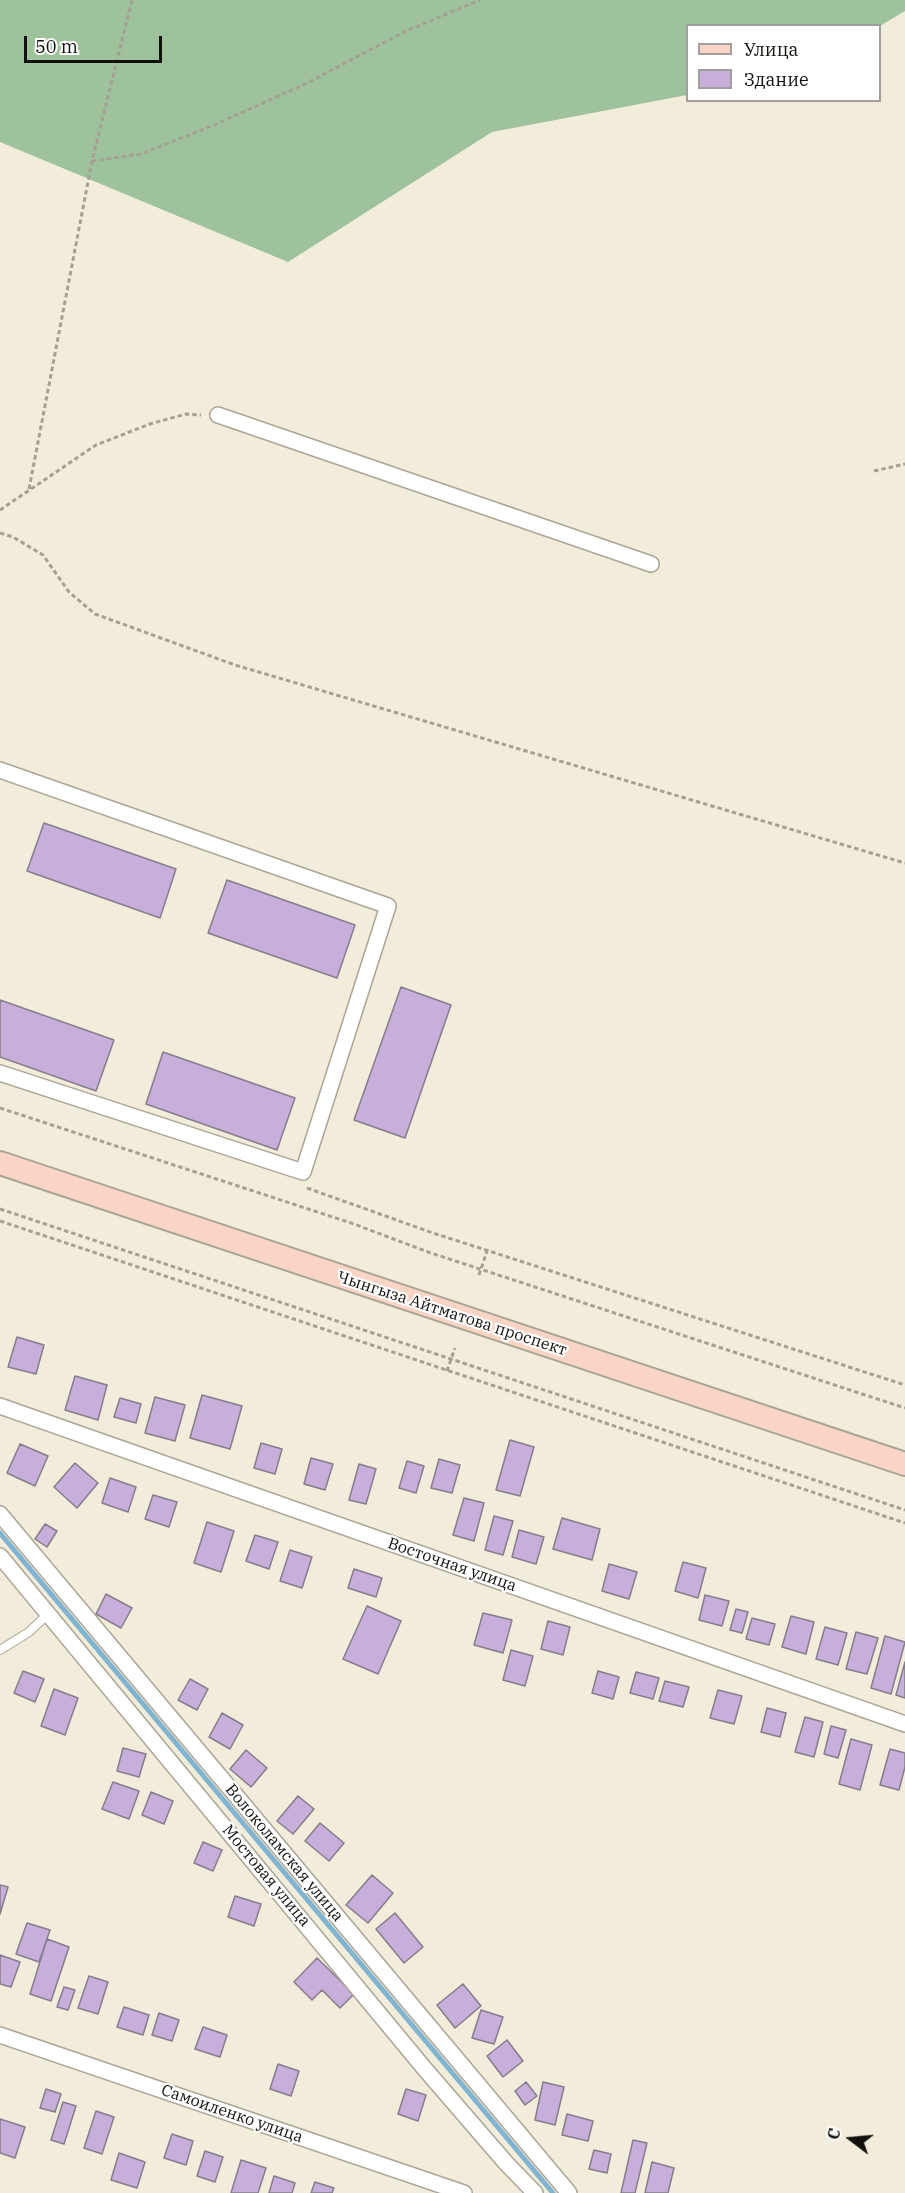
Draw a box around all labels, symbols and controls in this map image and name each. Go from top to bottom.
scale bar [27,24,165,62]
legend [686,24,881,102]
text: 50 m [35,35,78,58]
text: Улица [744,38,798,61]
text: Здание [744,68,809,91]
street label: Чынгыза Айтматова проспект [335,1268,569,1360]
street label: Восточная улица [385,1534,519,1596]
street label: Волоколамская улица [221,1780,347,1926]
street label: Мостовая улица [218,1821,314,1931]
street label: Самоиленко улица [159,2081,305,2147]
north arrow [821,2109,881,2169]
text: С [823,2126,845,2142]

